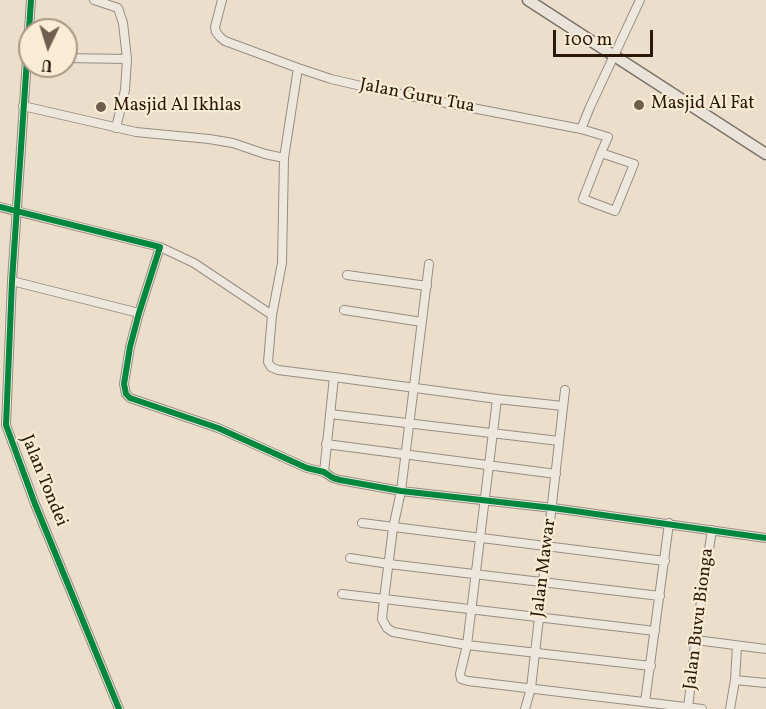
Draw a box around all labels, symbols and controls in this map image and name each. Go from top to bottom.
north arrow [18,18,78,78]
scale bar [556,18,656,56]
text: 100 m [564,28,613,53]
text: U [41,53,53,75]
street label: Jalan Guru Tua [358,75,476,119]
place label: Masjid Al Fat [651,94,755,116]
place label: Masjid Al Ikhlas [113,96,241,118]
marker: Masjid Al Fat [632,98,646,112]
marker: Masjid Al Ikhlas [94,100,108,114]
street label: Jalan Tondei [15,432,71,530]
street label: Jalan Mawar [528,517,562,619]
street label: Jalan Buvu Bionga [681,547,719,691]

